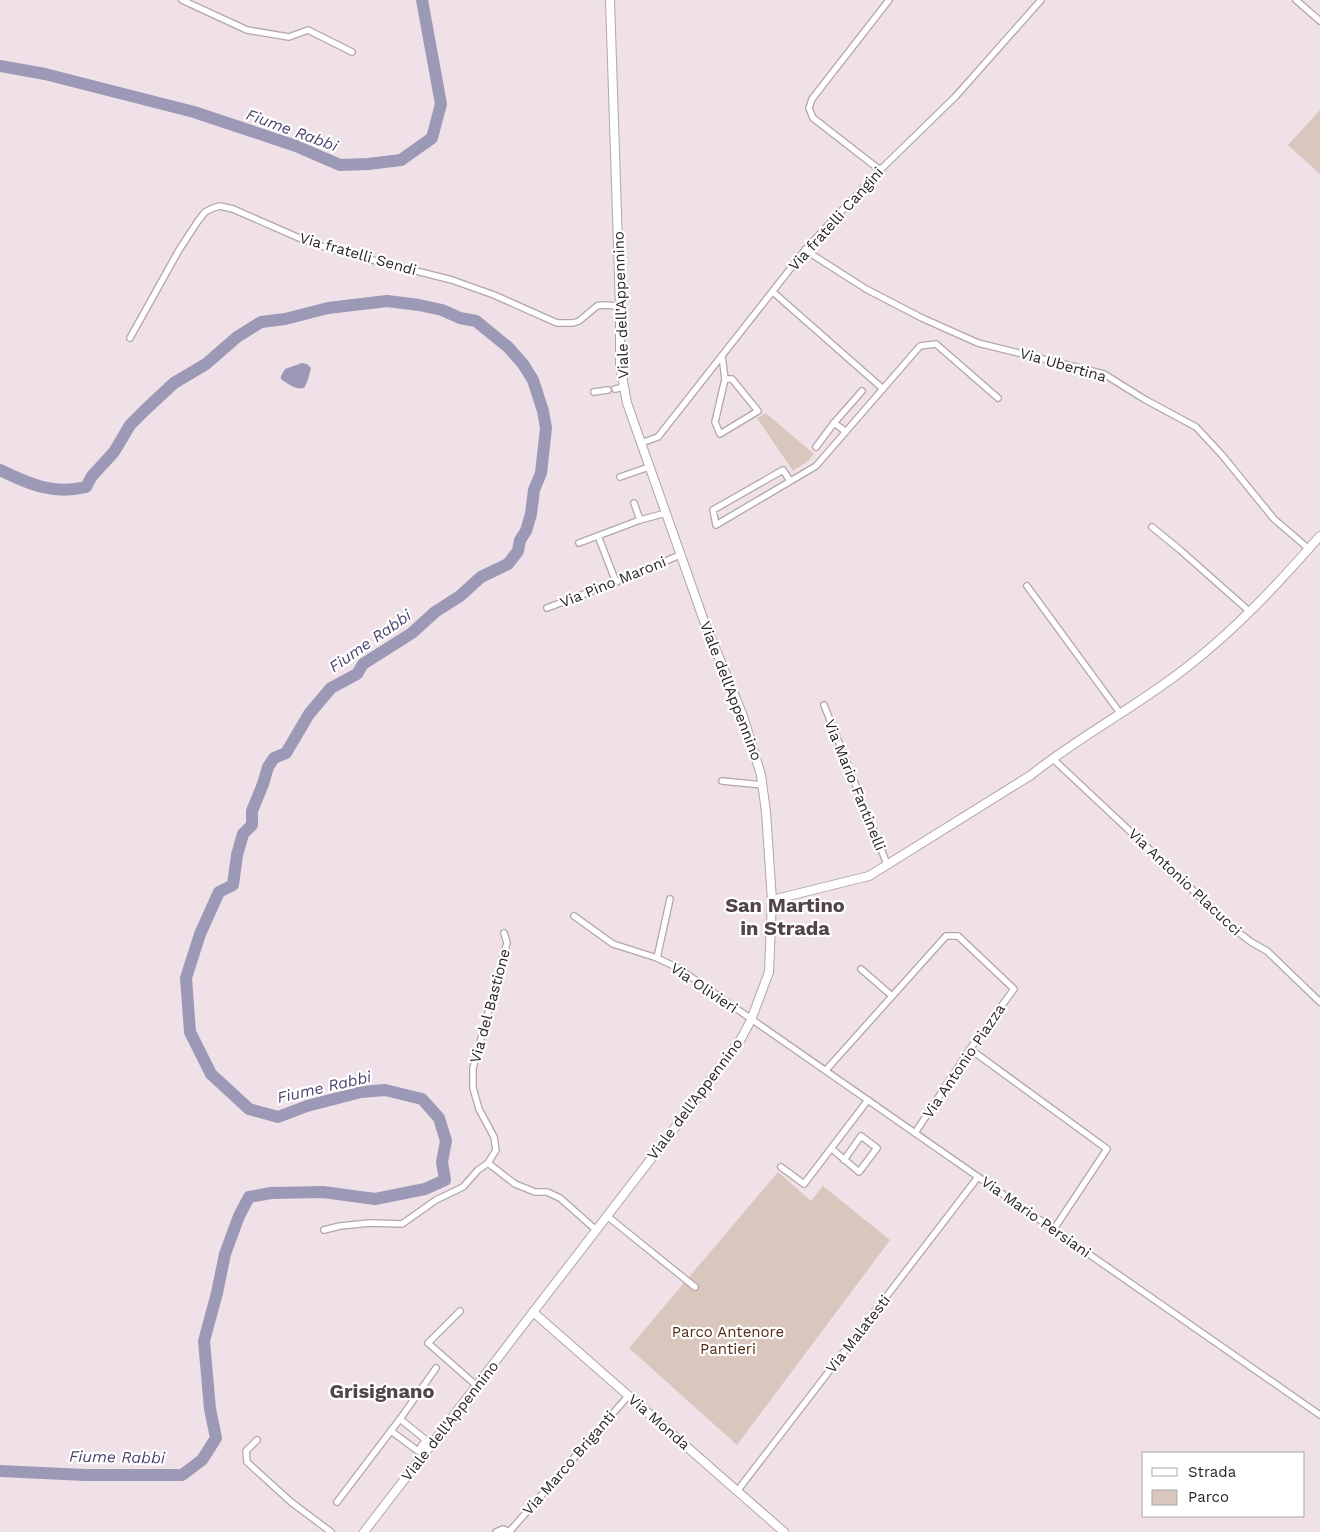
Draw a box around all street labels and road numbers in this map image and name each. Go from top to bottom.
street label: Via fratelli Cangini [785,163,887,275]
street label: Via fratelli Sendi [297,229,419,279]
street label: Viale dell'Appennino [609,231,633,379]
street label: Via Ubertina [1018,344,1109,386]
street label: Via Pino Maroni [557,553,669,611]
street label: Viale dell'Appennino [696,619,766,763]
street label: Via Mario Fantinelli [820,717,890,853]
street label: Via Antonio Placucci [1124,825,1246,939]
street label: Via del Bastione [466,947,514,1065]
street label: Via Olivieri [667,959,741,1017]
street label: Via Antonio Piazza [919,1000,1009,1122]
street label: Viale dell'Appennino [643,1035,747,1163]
street label: Via Mario Persiani [978,1172,1094,1262]
street label: Via Malatesti [822,1291,894,1377]
street label: Viale dell'Appennino [397,1357,503,1485]
street label: Via Monda [624,1390,694,1454]
street label: Via Marco Briganti [519,1407,619,1519]

